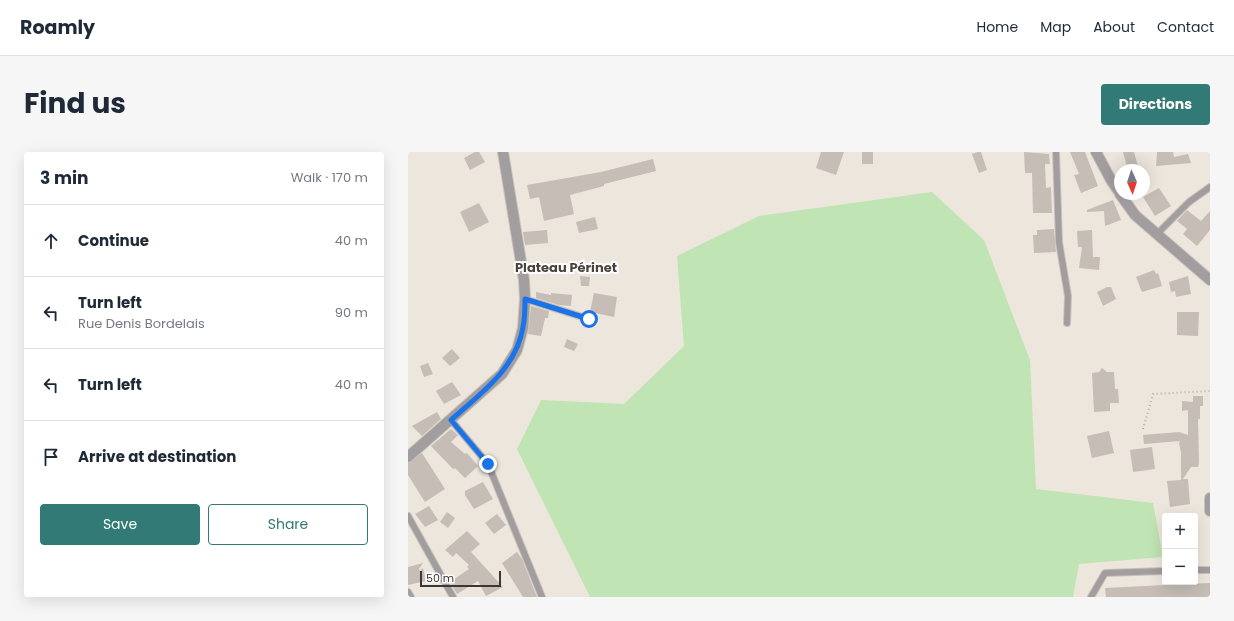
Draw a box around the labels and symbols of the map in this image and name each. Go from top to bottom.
north arrow [1114,164,1150,200]
district label: Plateau Périnet [515,258,617,277]
route start [580,310,598,328]
route end [479,455,497,473]
scale bar [420,569,501,588]

